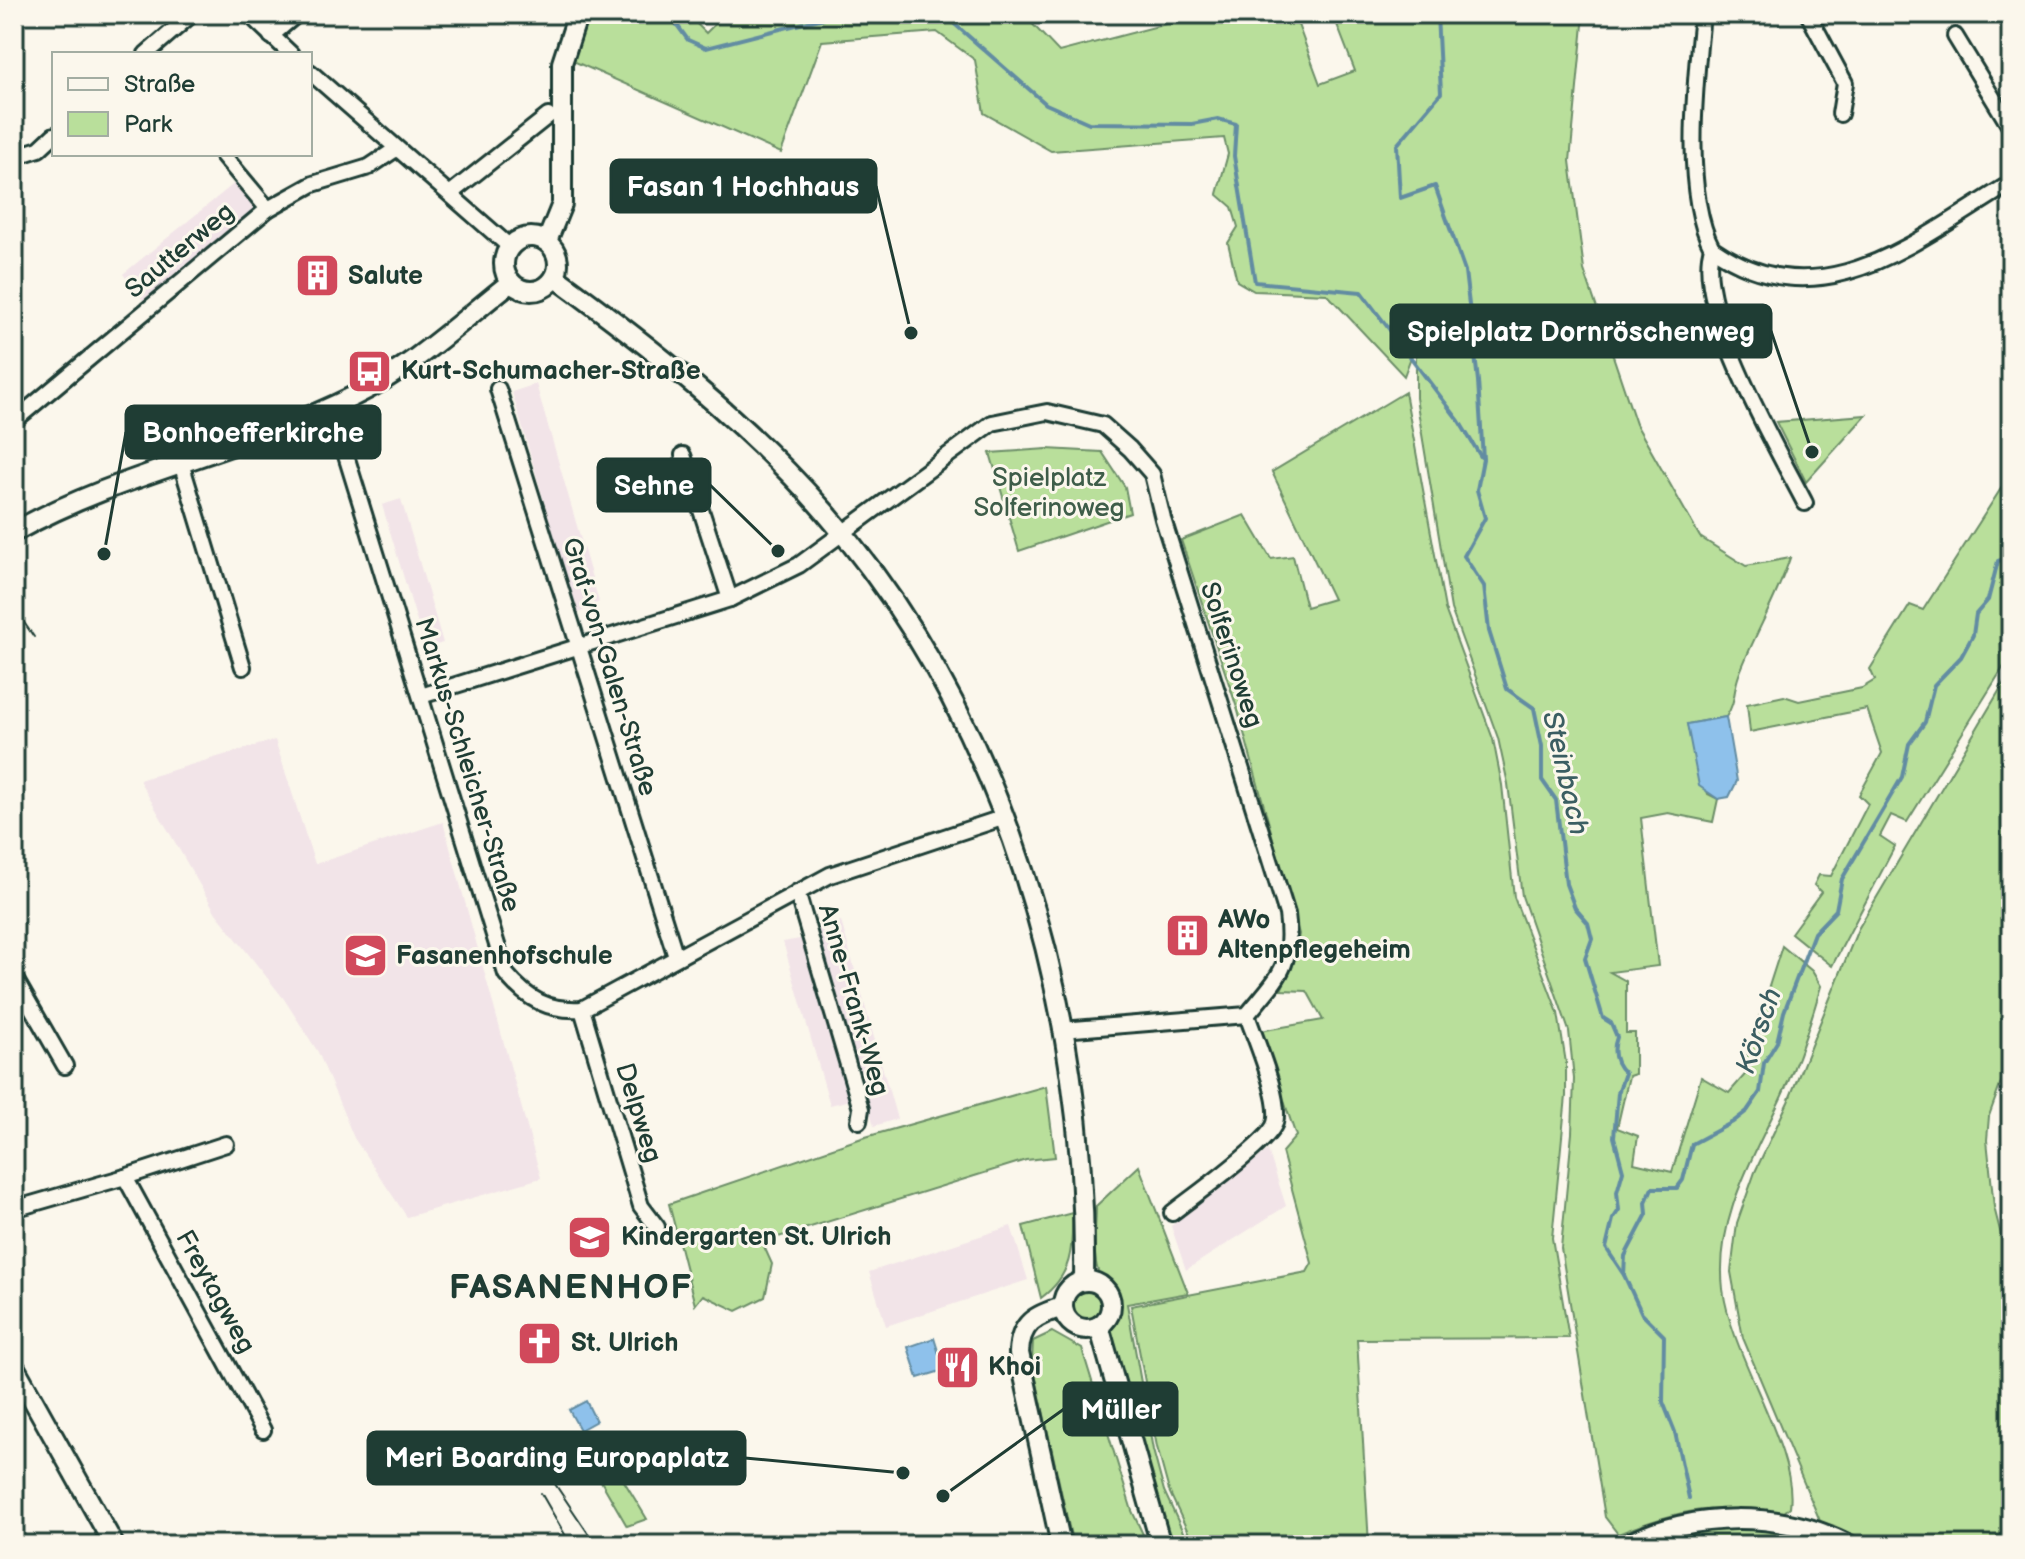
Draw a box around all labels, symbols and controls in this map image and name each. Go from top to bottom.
legend [52,52,312,156]
text: Straße [124,70,195,99]
text: Park [124,110,172,139]
callout: Fasan 1 Hochhaus [611,160,876,212]
text: Fasan 1 Hochhaus [627,171,859,204]
street label: Sautterweg [119,197,241,305]
building icon: Salute [293,252,341,300]
place label: Salute [348,261,423,292]
callout: Spielplatz Dornröschenweg [1391,305,1771,357]
text: Spielplatz Dornröschenweg [1407,316,1755,349]
bus stop icon: Kurt-Schumacher-Straße [346,347,394,395]
place label: Kurt-Schumacher-Straße [401,356,701,387]
callout: Bonhoefferkirche [126,406,380,458]
text: Bonhoefferkirche [142,417,364,450]
callout: Sehne [598,459,710,511]
park label: Spielplatz Solferinoweg [973,463,1125,524]
text: Sehne [614,470,694,503]
street label: Graf-von-Galen-Straße [555,534,663,800]
street label: Solferinoweg [1193,578,1269,732]
street label: Markus-Schleicher-Straße [407,614,527,916]
water label: Steinbach [1535,708,1595,838]
street label: Anne-Frank-Weg [811,901,895,1099]
place label: AWo Altenpflegeheim [1217,905,1411,966]
building icon: AWo Altenpflegeheim [1163,911,1211,959]
school or university icon: Fasanenhofschule [341,932,389,980]
place label: Fasanenhofschule [396,941,613,972]
water label: Körsch [1729,984,1789,1078]
street label: Delpweg [608,1059,668,1167]
school or university icon: Kindergarten St. Ulrich [566,1213,614,1261]
place label: Kindergarten St. Ulrich [621,1222,892,1253]
street label: Freytagweg [169,1225,261,1359]
district label: FASANENHOF [449,1267,693,1308]
church icon: St. Ulrich [516,1319,564,1367]
place label: St. Ulrich [571,1328,678,1359]
restaurant icon: Khoi [933,1343,981,1391]
place label: Khoi [988,1352,1041,1383]
callout: Müller [1064,1383,1177,1435]
text: Müller [1080,1394,1162,1427]
callout: Meri Boarding Europaplatz [368,1432,745,1484]
text: Meri Boarding Europaplatz [385,1442,730,1475]

